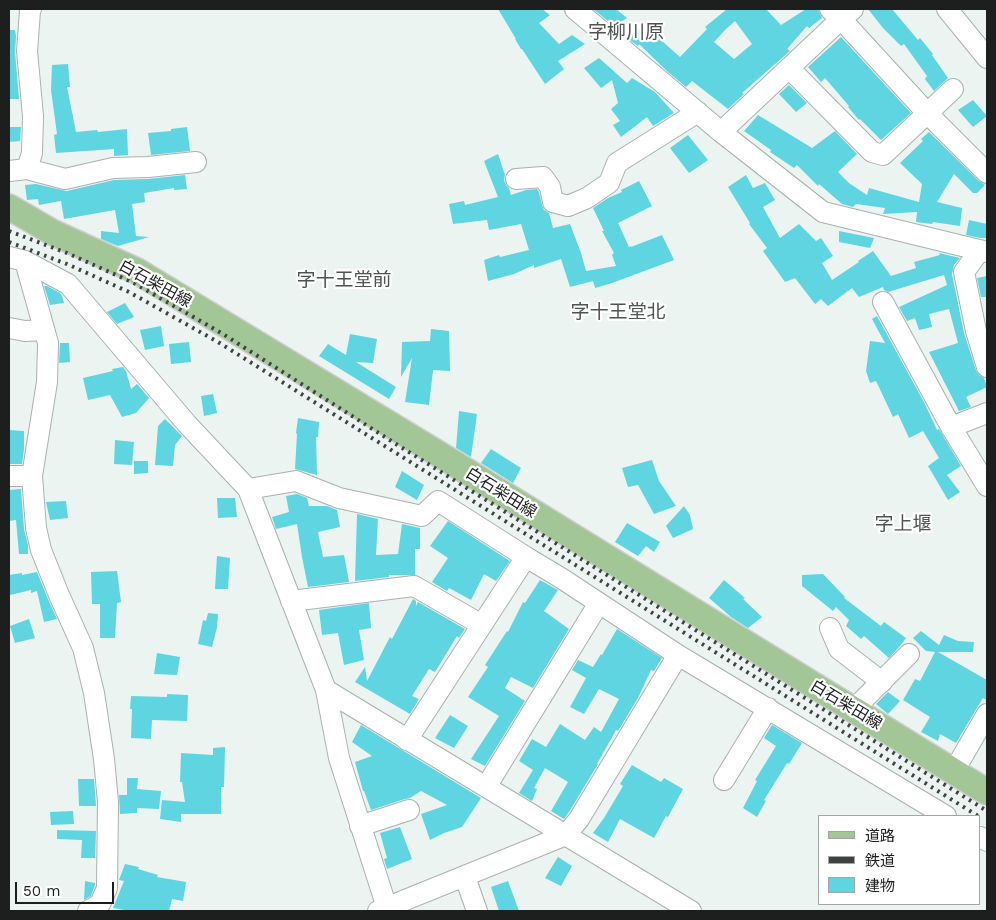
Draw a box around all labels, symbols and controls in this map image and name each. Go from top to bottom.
district label: 字柳川原 [588,21,664,43]
street label: 白石柴田線 [115,256,195,312]
district label: 字十王堂前 [297,269,391,291]
district label: 字十王堂北 [571,301,665,323]
street label: 白石柴田線 [462,464,540,522]
district label: 字上堰 [875,513,931,535]
street label: 白石柴田線 [807,676,885,734]
legend [818,815,981,905]
text: 道路 [865,827,895,845]
text: 鉄道 [865,852,895,870]
scale bar [18,872,116,904]
text: 建物 [865,877,895,895]
text: 50 m [23,882,60,900]

